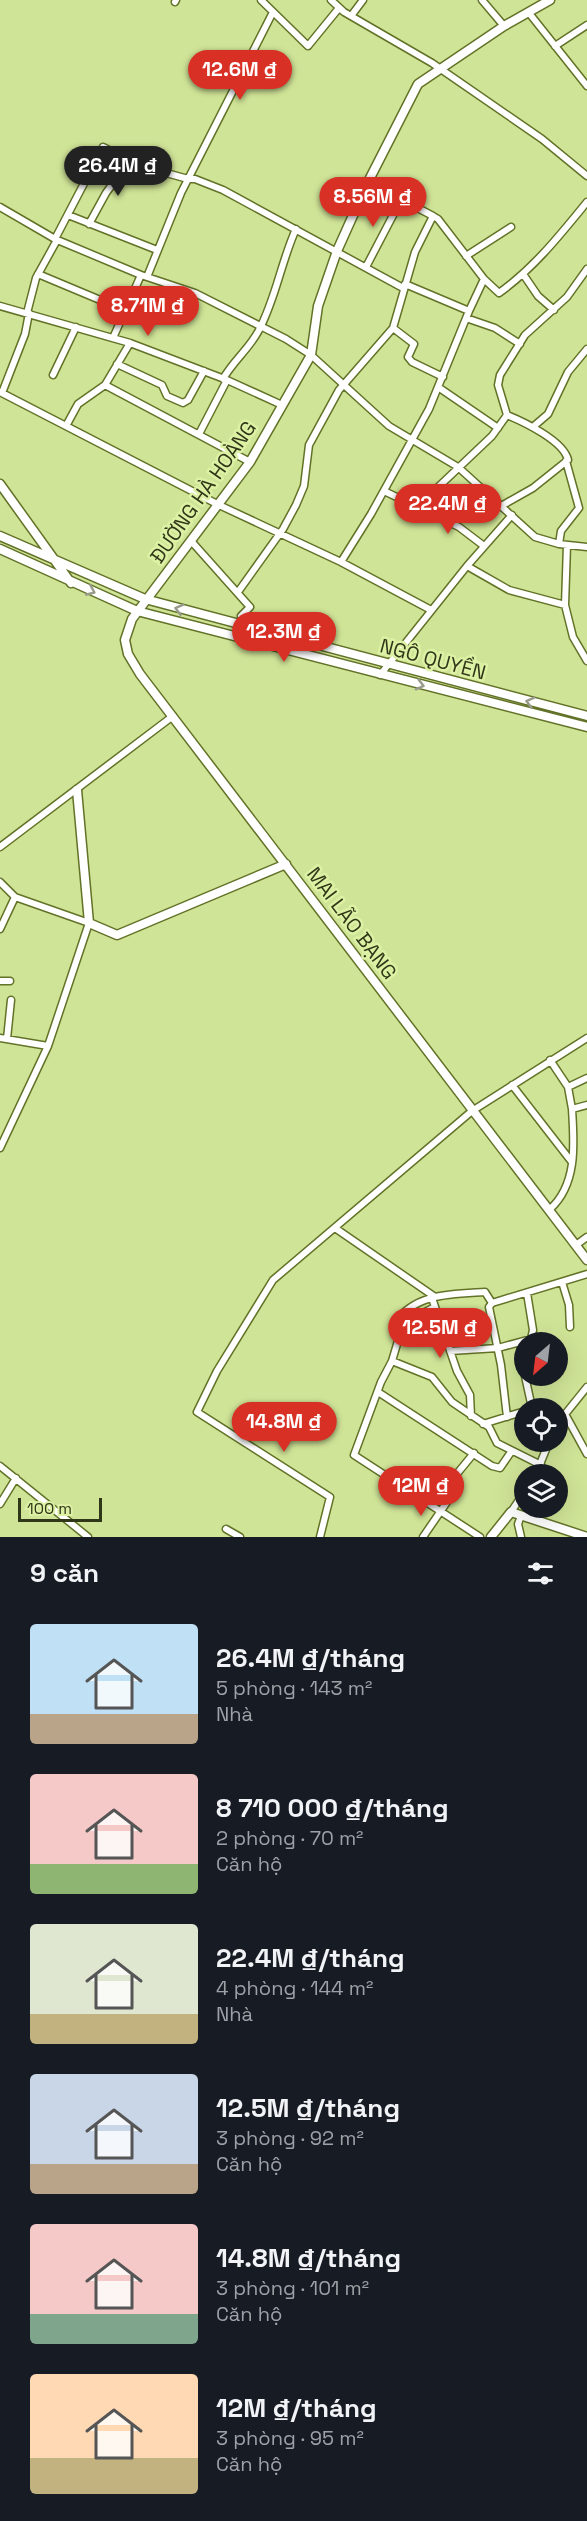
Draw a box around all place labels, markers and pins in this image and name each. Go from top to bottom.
pin: 12.6M ₫ [185,50,295,101]
pin: 26.4M ₫ [63,146,173,197]
pin: 8.56M ₫ [318,177,428,228]
pin: 8.71M ₫ [93,286,203,337]
pin: 22.4M ₫ [393,484,503,535]
pin: 12.3M ₫ [229,612,339,663]
pin: 12.5M ₫ [385,1308,495,1359]
pin: 14.8M ₫ [229,1402,339,1453]
pin: 12M ₫ [379,1466,463,1517]

